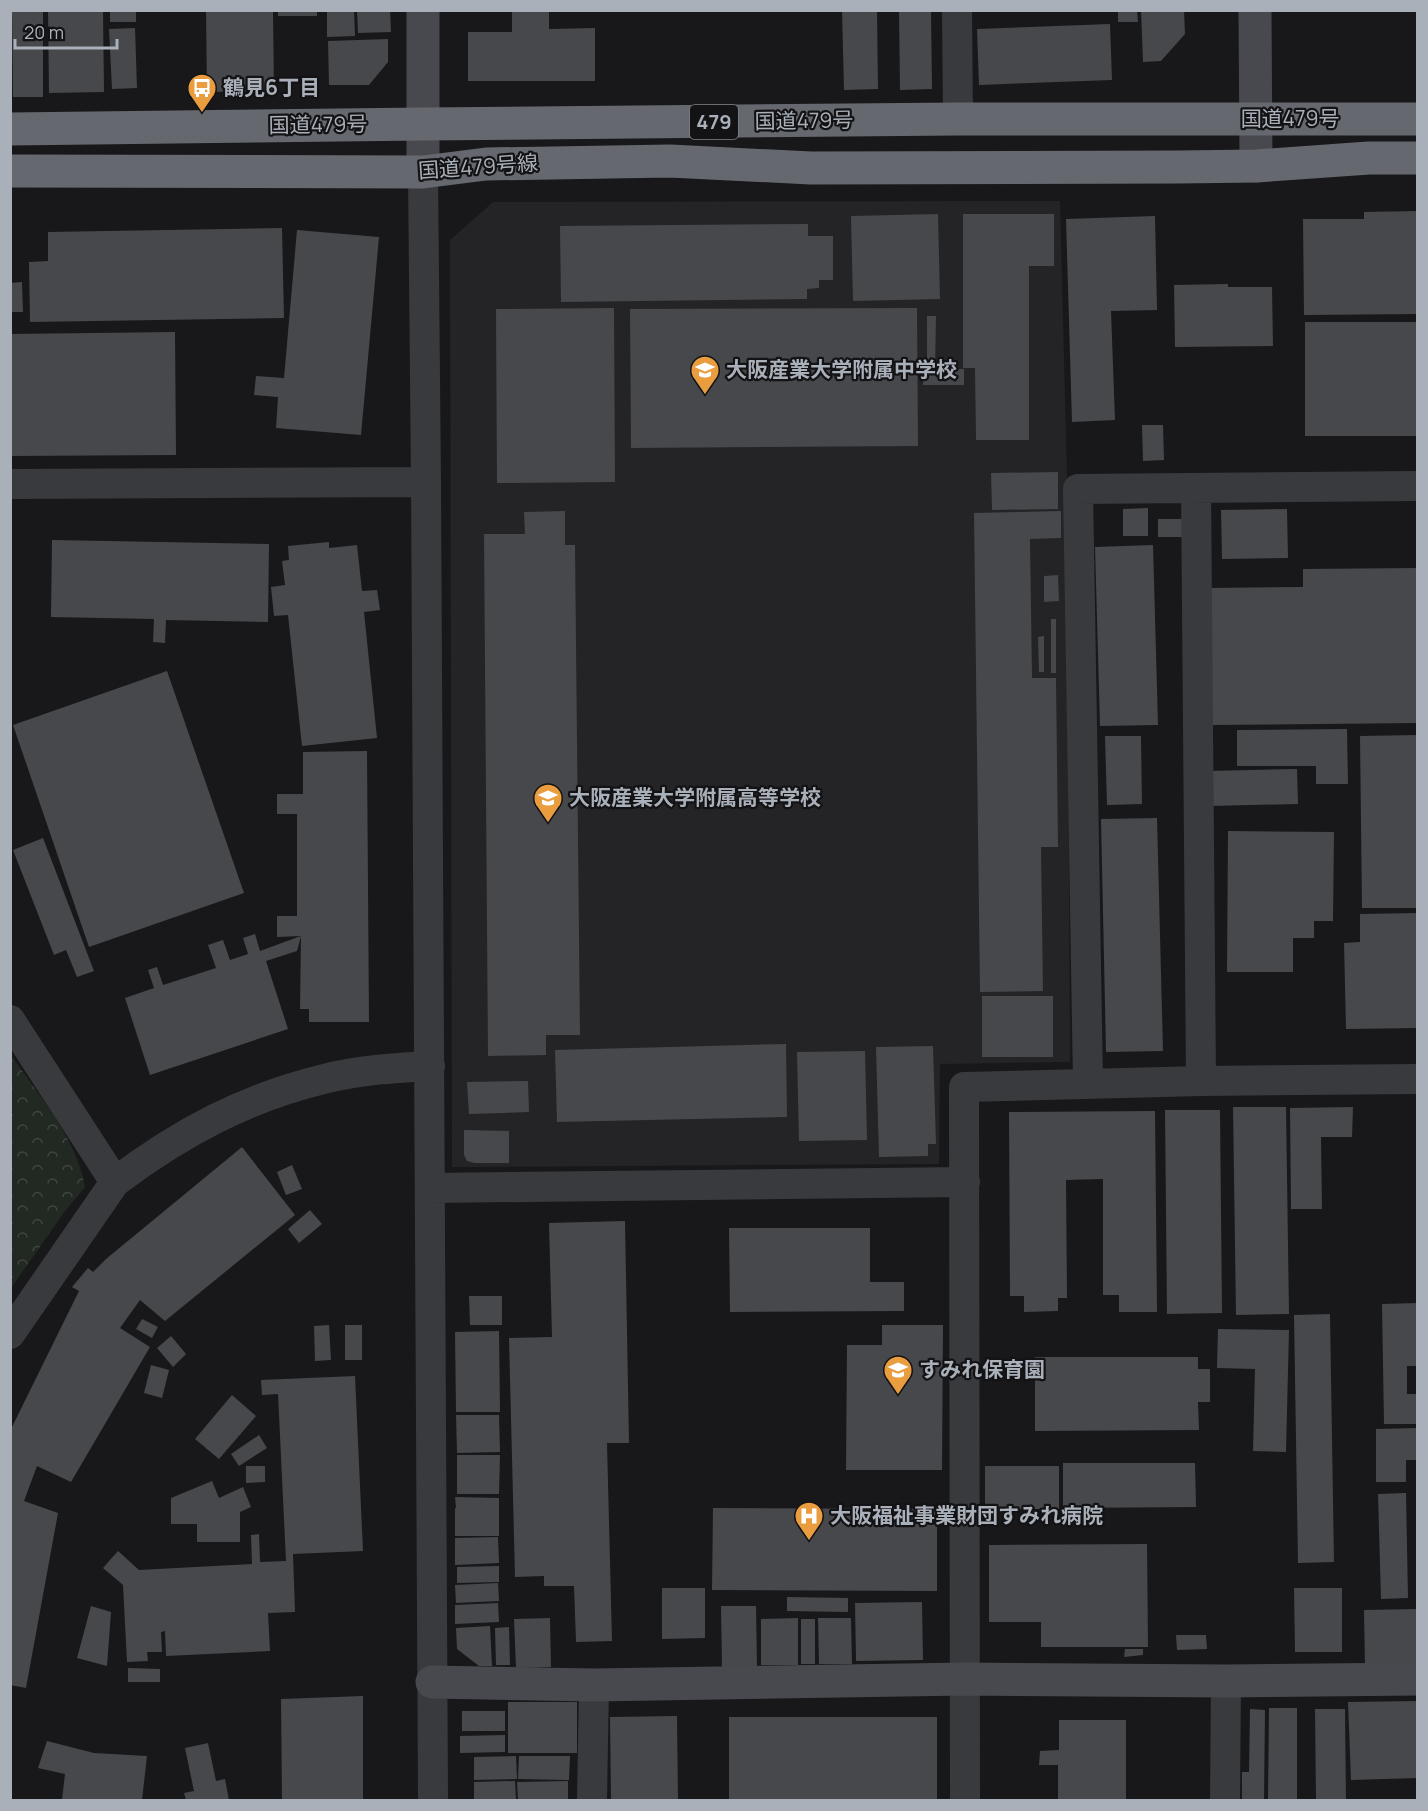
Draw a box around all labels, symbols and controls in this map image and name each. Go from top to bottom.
scale bar [15,12,117,50]
text: 20 m [24,20,64,44]
bus stop icon: 鶴見6丁目 [186,72,218,114]
place label: 鶴見6丁目 [223,73,320,101]
street label: 国道479号 [1241,104,1339,132]
road number: 479 [690,105,738,139]
street label: 国道479号 [754,105,854,135]
street label: 国道479号 [268,109,368,139]
street label: 国道479号線 [417,148,539,184]
school or university icon: 大阪産業大学附属中学校 [689,354,721,396]
place label: 大阪産業大学附属中学校 [726,355,957,383]
school or university icon: 大阪産業大学附属高等学校 [532,782,564,824]
place label: 大阪産業大学附属高等学校 [569,783,821,811]
school or university icon: すみれ保育園 [882,1354,914,1396]
place label: すみれ保育園 [919,1355,1045,1383]
hospital icon: 大阪福祉事業財団すみれ病院 [793,1500,825,1542]
place label: 大阪福祉事業財団すみれ病院 [830,1501,1103,1529]

